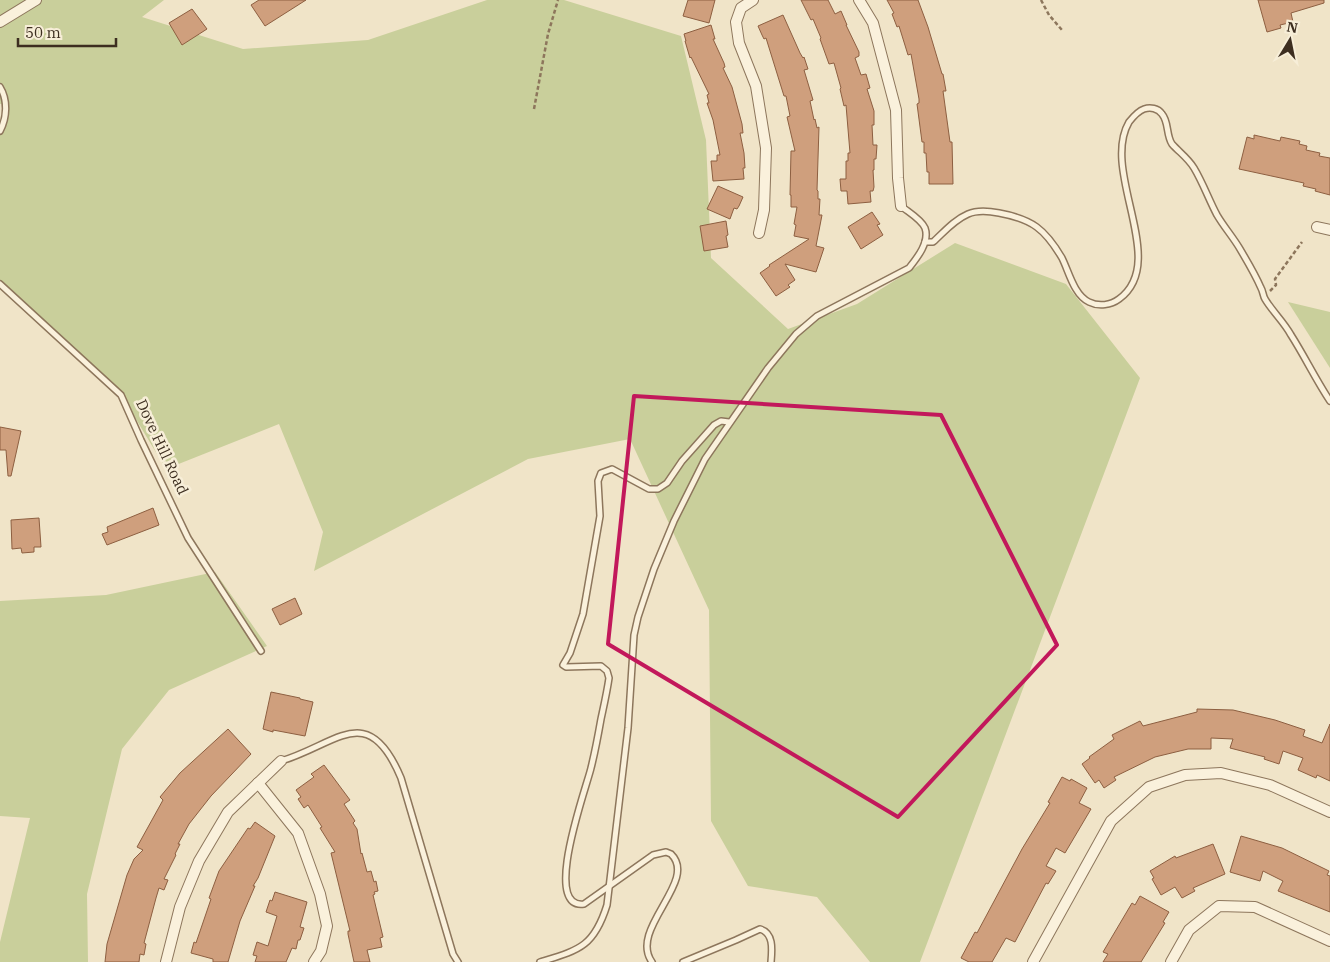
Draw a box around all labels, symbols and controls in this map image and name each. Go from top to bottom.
scale bar [18,15,115,47]
north arrow [1265,15,1315,65]
text: N [1285,17,1299,37]
text: 50 m [25,23,61,42]
street label: Dove Hill Road [132,396,193,498]

